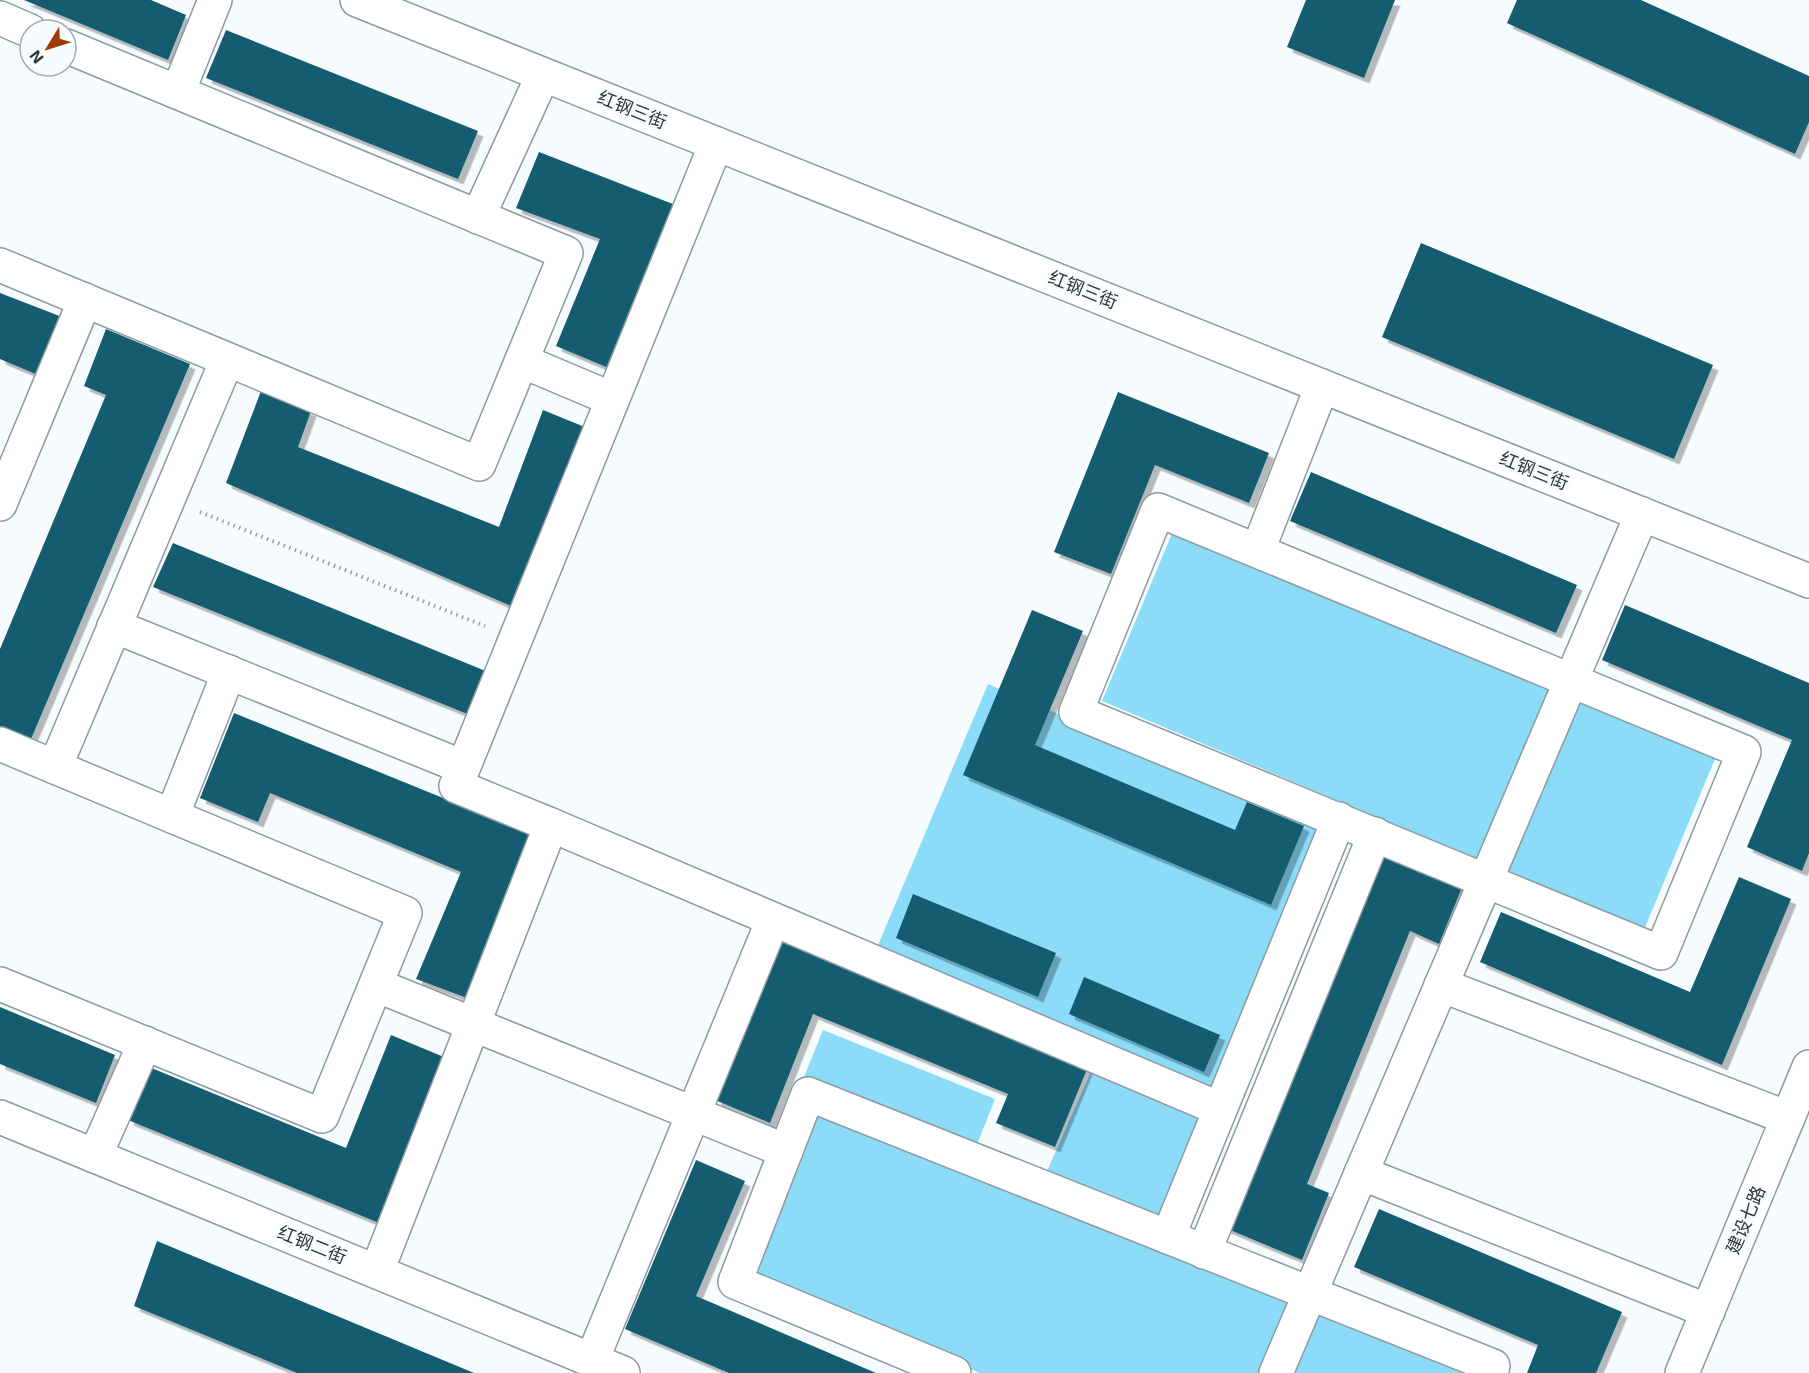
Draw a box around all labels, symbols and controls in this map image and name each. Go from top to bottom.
north arrow [18,18,78,78]
text: N [25,47,47,68]
street label: 红钢三街 [595,85,670,133]
street label: 红钢三街 [1046,265,1121,313]
street label: 红钢三街 [1497,446,1572,494]
street label: 建设七路 [1721,1182,1769,1257]
street label: 红钢二街 [275,1220,350,1268]

